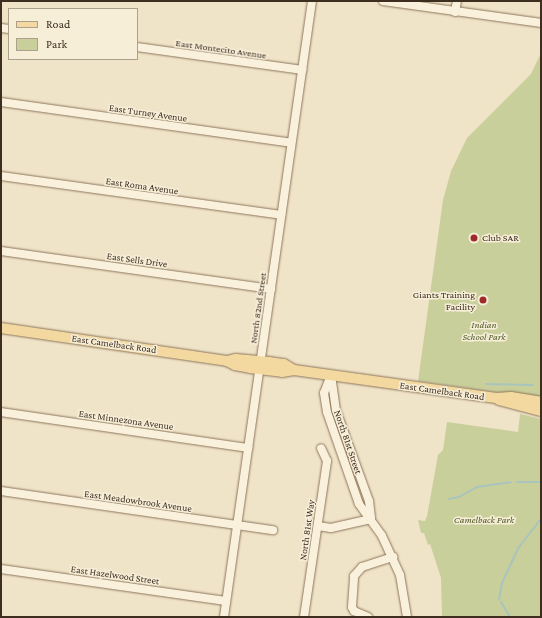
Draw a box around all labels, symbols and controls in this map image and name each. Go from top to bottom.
legend [8,8,138,60]
text: Road [46,17,70,31]
text: Park [46,37,67,51]
street label: East Montecito Avenue [175,37,267,61]
street label: East Turney Avenue [108,102,188,124]
street label: East Roma Avenue [105,175,179,197]
place label: Club SAR [482,232,519,244]
marker: Club SAR [469,233,479,243]
street label: East Sells Drive [106,250,168,270]
street label: North 82nd Street [247,272,269,344]
place label: Giants Training Facility [413,288,475,312]
marker: Giants Training Facility [478,295,488,305]
park label: Indian School Park [462,318,506,342]
street label: East Camelback Road [71,332,157,356]
street label: East Camelback Road [399,379,485,403]
street label: East Minnezona Avenue [78,407,174,433]
street label: North 81st Street [331,408,365,476]
street label: East Meadowbrook Avenue [83,488,193,514]
street label: North 81st Way [297,499,317,561]
park label: Camelback Park [454,514,514,526]
street label: East Hazelwood Street [70,563,160,587]

